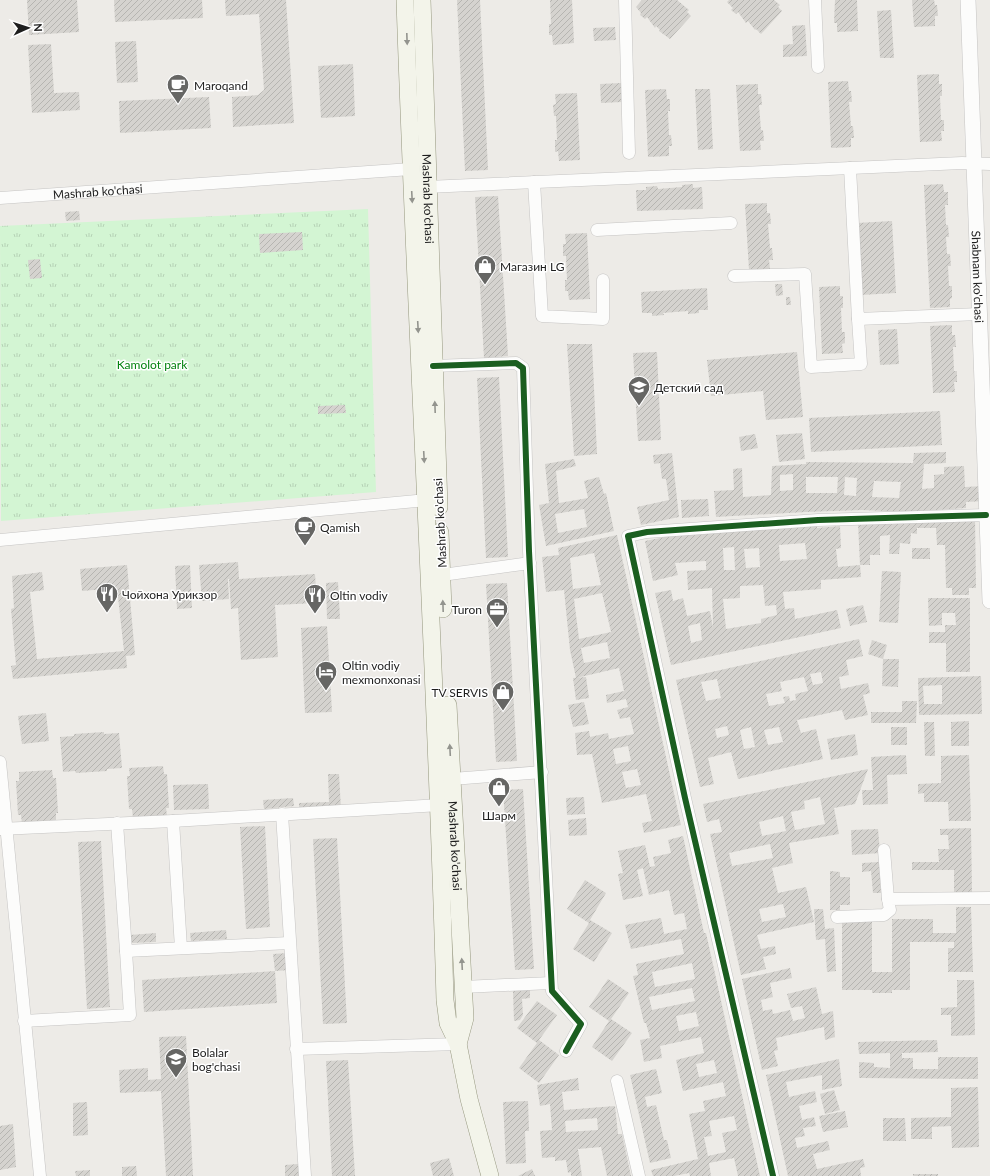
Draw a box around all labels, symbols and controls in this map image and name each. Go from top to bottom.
north arrow [8,8,48,48]
text: N [32,23,45,32]
one-way arrow [403,33,410,45]
cafe icon: Maroqand [165,72,191,105]
place label: Maroqand [194,78,248,93]
street label: Mashrab ko'chasi [420,154,438,244]
street label: Mashrab ko'chasi [52,180,143,202]
one-way arrow [409,191,416,203]
street label: Shabnam ko'chasi [969,230,987,323]
shop icon: Магазин LG [472,253,498,286]
place label: Магазин LG [500,259,565,274]
one-way arrow [415,321,422,333]
park label: Kamolot park [117,357,188,372]
school or university icon: Детский сад [626,374,652,407]
place label: Детский сад [654,380,724,395]
one-way arrow [432,400,438,413]
one-way arrow [421,451,428,463]
street label: Mashrab ko'chasi [430,478,450,568]
cafe icon: Qamish [292,514,318,547]
place label: Qamish [320,520,360,535]
restaurant icon: Чойхона Урикзор [94,581,120,614]
restaurant icon: Oltin vodiy [302,582,328,615]
place label: Чойхона Урикзор [122,587,217,602]
place label: Oltin vodiy [330,588,389,603]
office icon: Turon [484,596,510,629]
one-way arrow [440,600,447,612]
place label: Turon [452,602,482,617]
place label: Oltin vodiy mexmonxonasi [342,658,421,687]
hotel icon: Oltin vodiy mexmonxonasi [313,659,339,692]
shop icon: TV SERVIS [490,679,516,712]
place label: TV SERVIS [431,685,488,700]
one-way arrow [447,743,453,756]
shop icon: Шарм [486,775,512,808]
street label: Mashrab ko'chasi [446,800,466,891]
place label: Шарм [482,808,516,823]
one-way arrow [459,957,465,970]
place label: Bolalar bog'chasi [192,1045,241,1074]
school or university icon: Bolalar bog'chasi [163,1046,189,1079]

